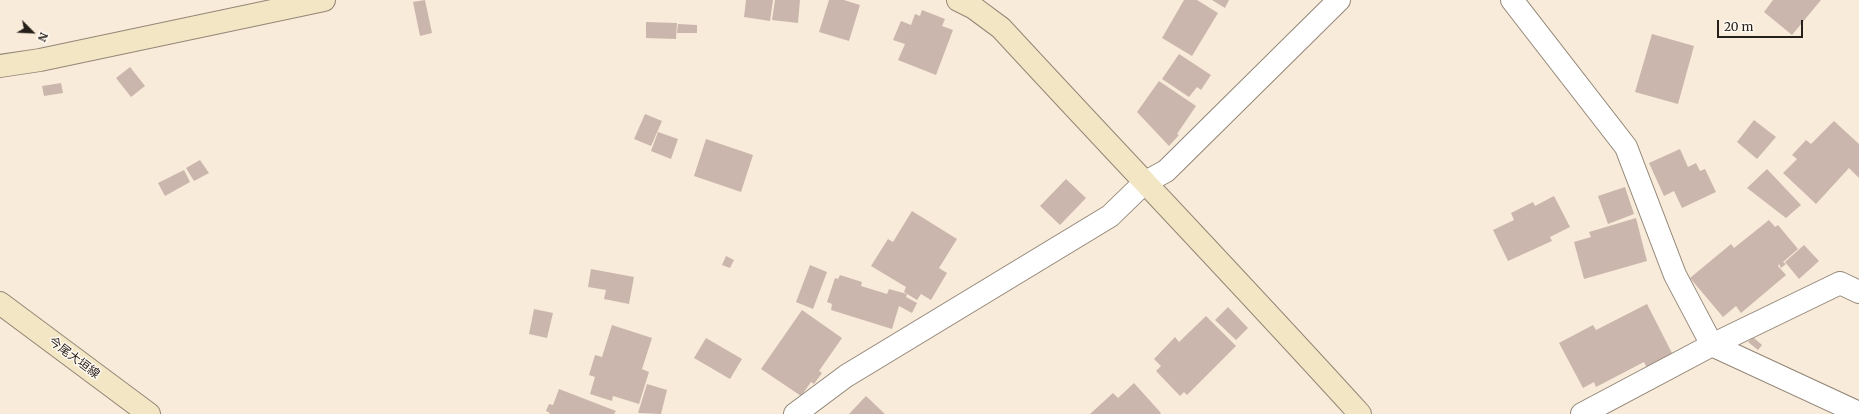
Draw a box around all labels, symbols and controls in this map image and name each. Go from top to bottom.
north arrow [12,12,52,52]
scale bar [1719,12,1805,38]
text: 20 m [1724,19,1753,34]
text: N [35,30,51,44]
street label: 今尾大垣線 [46,334,102,382]

